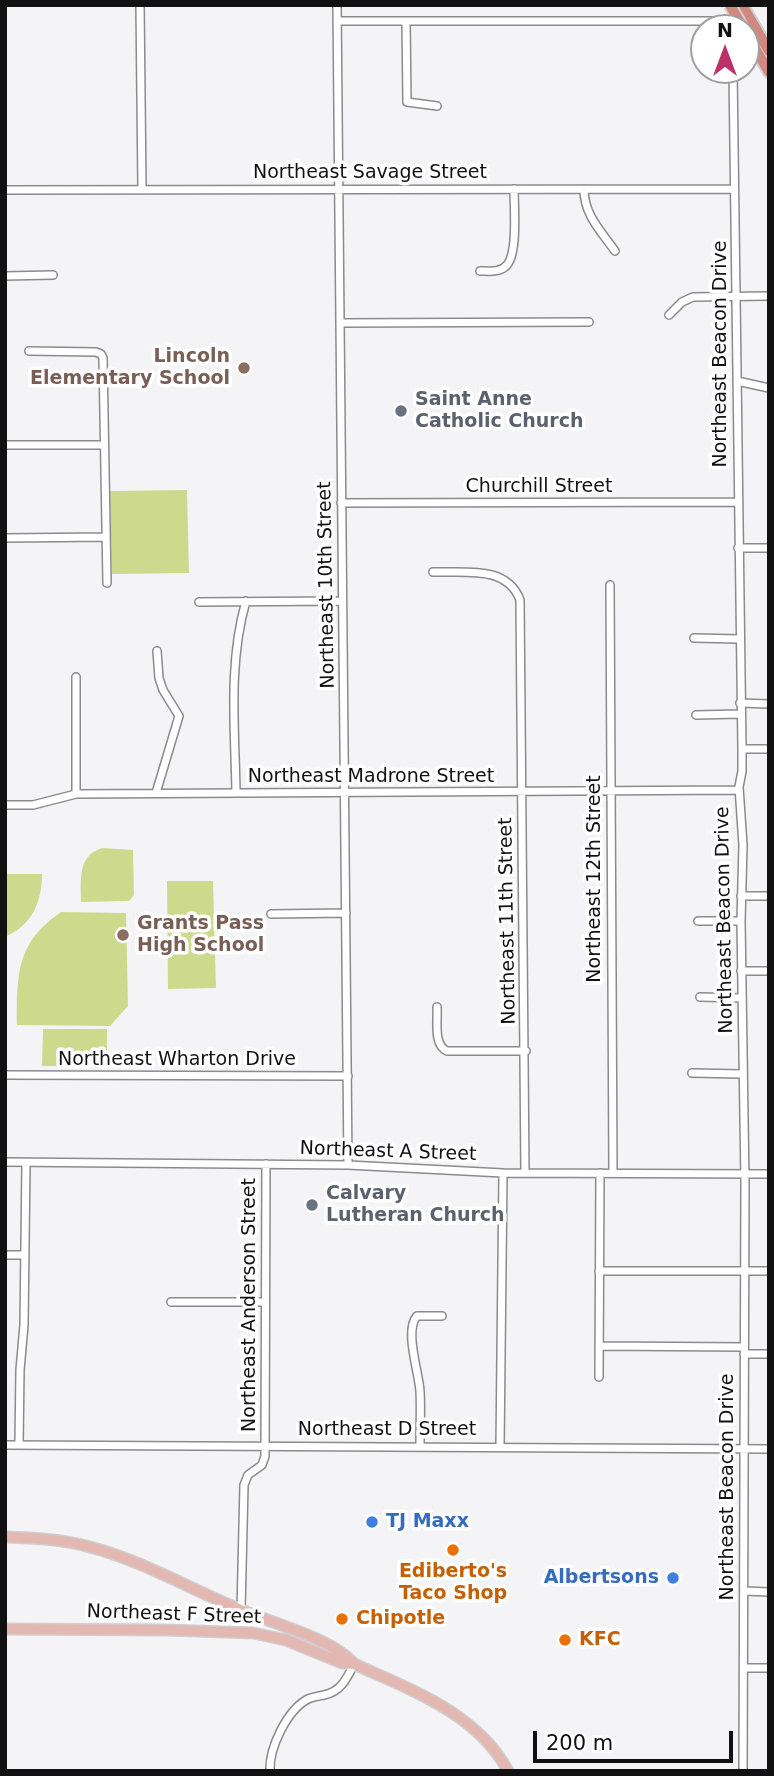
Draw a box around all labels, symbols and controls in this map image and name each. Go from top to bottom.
north arrow [690,14,760,84]
text: N [717,19,733,41]
street label: Northeast Savage Street [253,162,487,184]
street label: Northeast Beacon Drive [710,240,732,468]
place label: Lincoln Elementary School [30,346,230,390]
marker: Lincoln Elementary School [236,360,252,376]
place label: Saint Anne Catholic Church [415,389,583,433]
marker: Saint Anne Catholic Church [393,403,409,419]
street label: Churchill Street [466,476,612,498]
street label: Northeast 10th Street [314,481,340,689]
street label: Northeast Madrone Street [248,766,494,788]
street label: Northeast 12th Street [584,775,606,983]
street label: Northeast Beacon Drive [712,806,738,1034]
street label: Northeast 11th Street [495,817,521,1025]
place label: Grants Pass High School [137,913,264,957]
marker: Grants Pass High School [115,927,131,943]
street label: Northeast Wharton Drive [58,1049,296,1071]
street label: Northeast A Street [299,1138,477,1166]
street label: Northeast Anderson Street [239,1178,261,1432]
place label: Calvary Lutheran Church [326,1183,505,1227]
marker: Calvary Lutheran Church [304,1197,320,1213]
street label: Northeast Beacon Drive [717,1373,739,1601]
street label: Northeast D Street [298,1419,476,1441]
place label: TJ Maxx [386,1511,469,1533]
marker: TJ Maxx [364,1514,380,1530]
marker: Ediberto's Taco Shop [445,1542,461,1558]
place label: Ediberto's Taco Shop [399,1561,507,1605]
place label: Albertsons [544,1567,659,1589]
marker: Albertsons [665,1570,681,1586]
street label: Northeast F Street [86,1601,262,1629]
place label: Chipotle [356,1608,445,1630]
marker: Chipotle [334,1611,350,1627]
place label: KFC [579,1629,621,1651]
marker: KFC [557,1632,573,1648]
scale bar [536,1716,736,1760]
text: 200 m [546,1731,613,1755]

